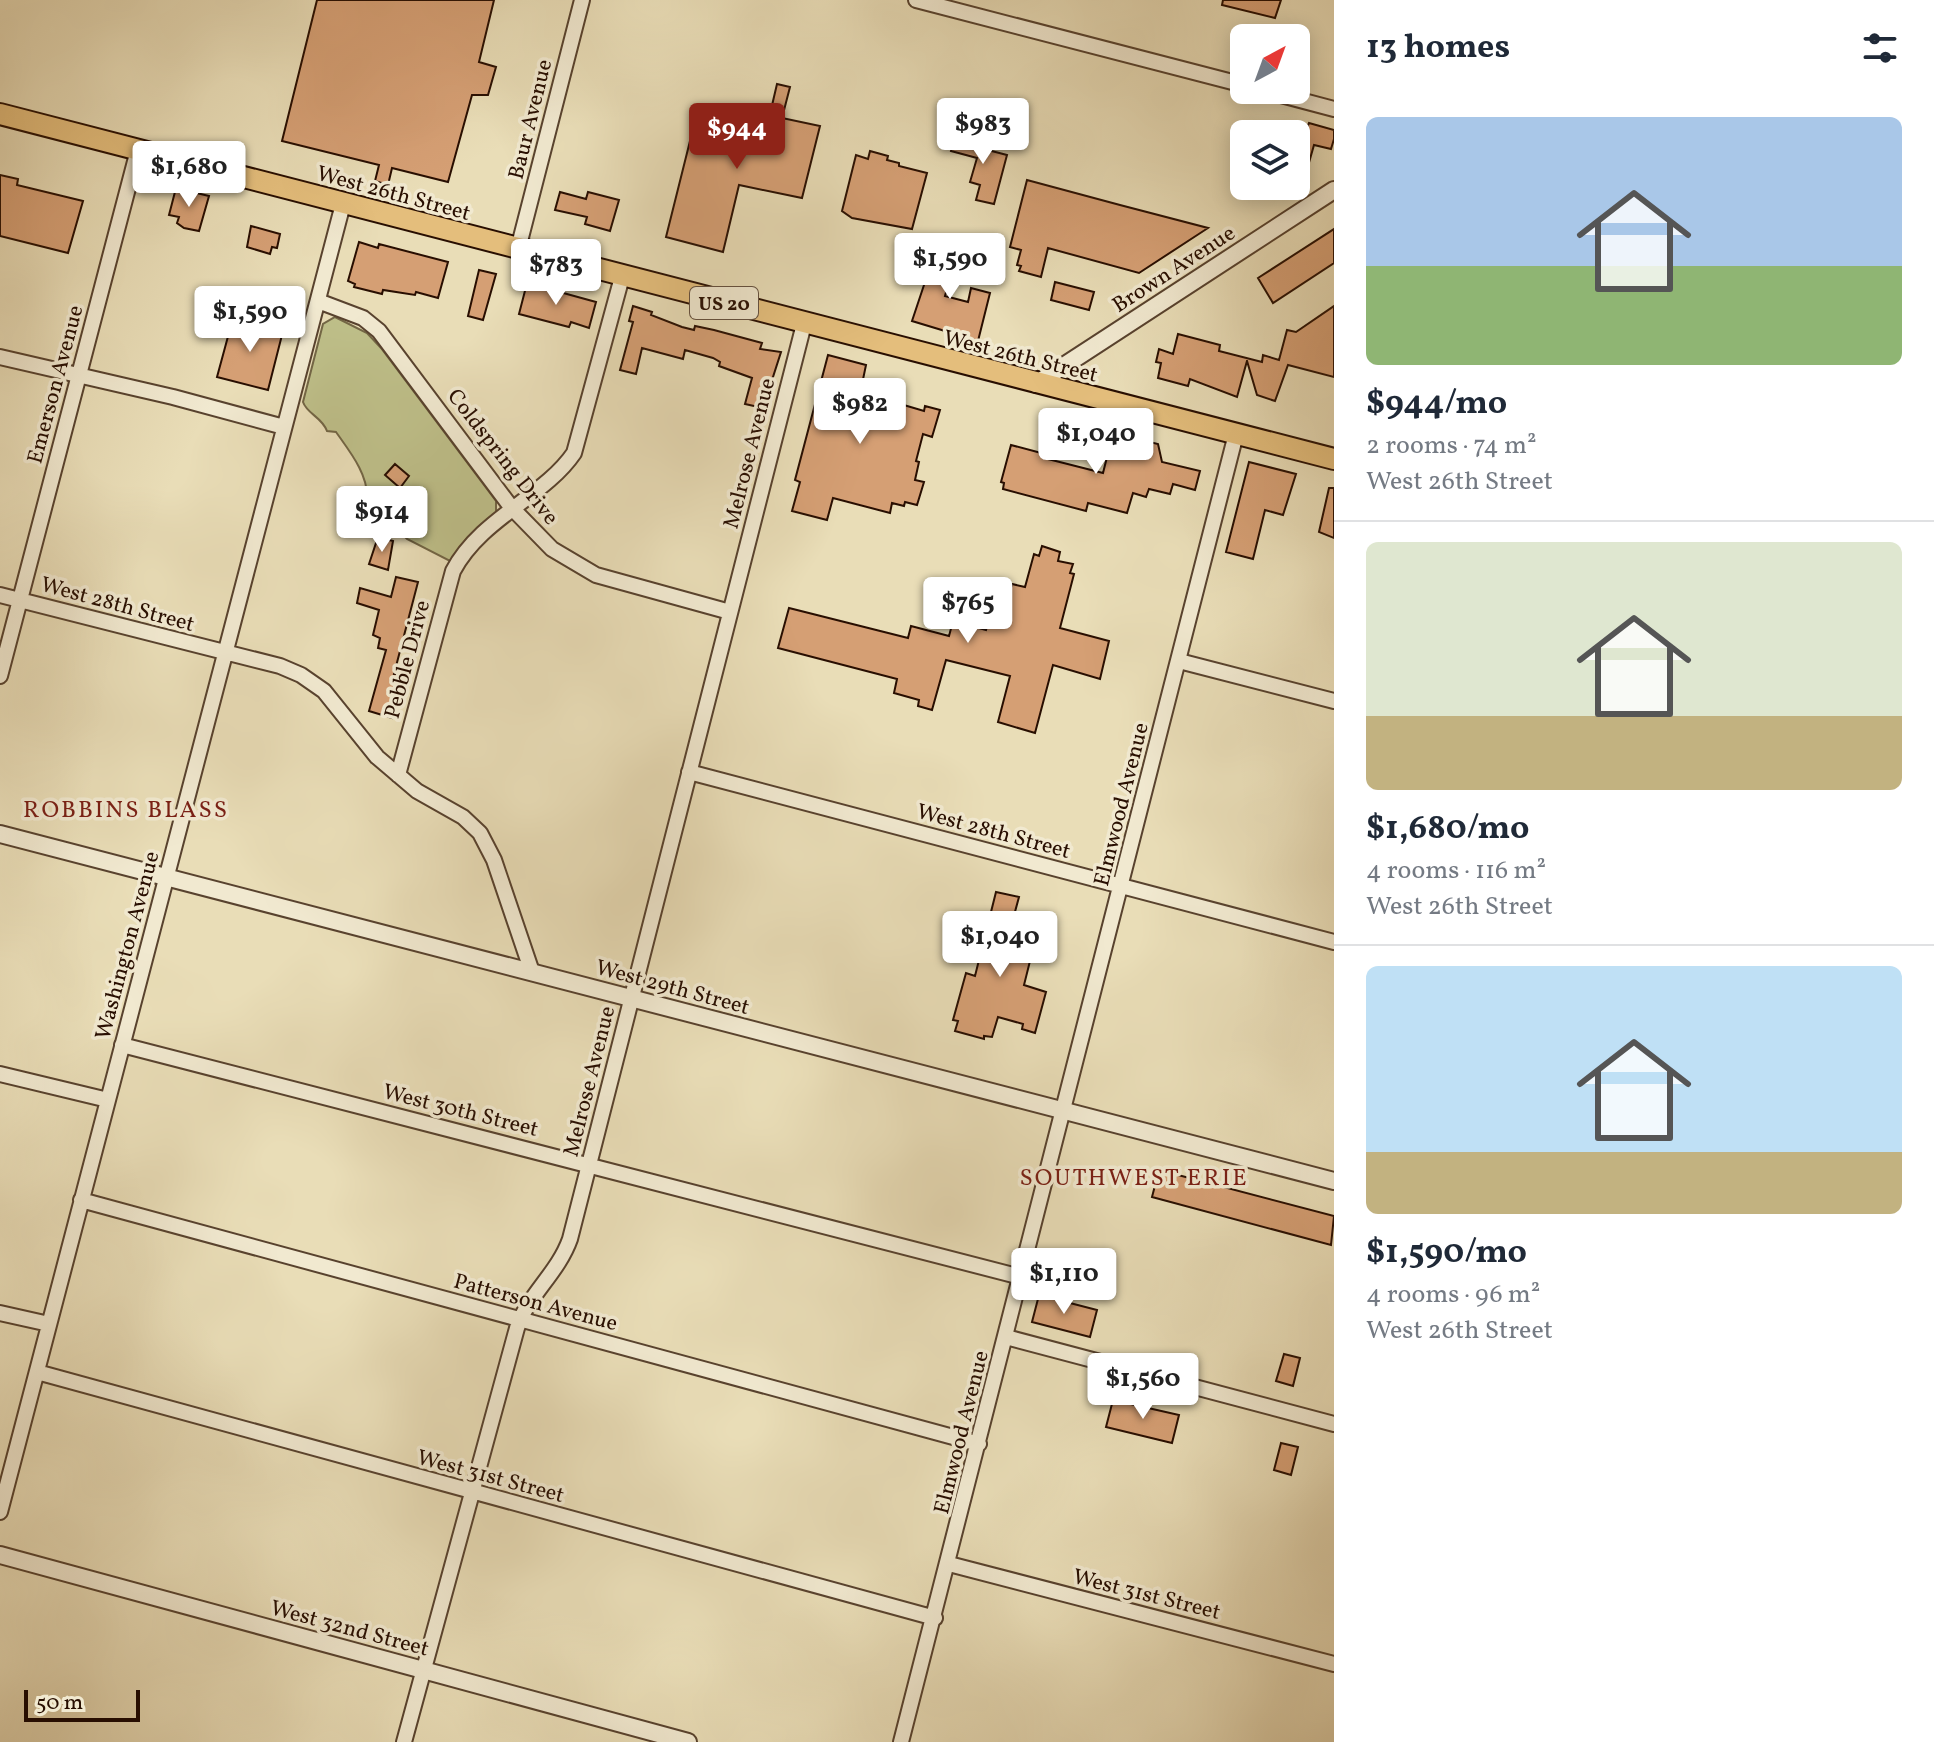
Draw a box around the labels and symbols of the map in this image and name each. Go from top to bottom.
north arrow [1230,24,1310,104]
street label: Baur Avenue [502,56,561,183]
pin: $983 [936,98,1030,166]
pin: $944 [690,103,784,171]
pin: $1,680 [124,141,254,209]
street label: West 26th Street [313,159,474,230]
street label: Brown Avenue [1107,219,1242,321]
pin: $1,590 [885,233,1015,301]
pin: $783 [509,239,603,307]
pin: $1,590 [185,286,315,354]
road number: US 20 [690,287,758,319]
street label: Emerson Avenue [20,302,92,467]
street label: West 26th Street [940,323,1101,392]
street label: Melrose Avenue [717,375,784,532]
pin: $982 [813,378,907,446]
street label: Coldspring Drive [439,383,565,532]
pin: $1,040 [1031,408,1161,476]
pin: $914 [335,486,429,554]
street label: West 28th Street [37,570,198,641]
pin: $765 [921,577,1015,645]
street label: Pebble Drive [378,597,439,722]
street label: Elmwood Avenue [1087,720,1158,890]
district label: ROBBINS BLASS [23,794,229,828]
street label: West 28th Street [913,797,1074,868]
street label: Washington Avenue [88,848,168,1043]
pin: $1,040 [935,911,1065,979]
street label: West 29th Street [592,953,753,1024]
street label: Melrose Avenue [557,1003,624,1160]
street label: West 30th Street [379,1077,542,1146]
district label: SOUTHWEST ERIE [1019,1162,1249,1196]
pin: $1,110 [999,1248,1129,1316]
street label: Patterson Avenue [450,1267,621,1340]
street label: Elmwood Avenue [927,1348,998,1518]
pin: $1,560 [1078,1353,1208,1421]
street label: West 31st Street [413,1443,568,1512]
street label: West 31st Street [1069,1562,1224,1629]
street label: West 32nd Street [267,1593,432,1666]
scale bar [24,1686,140,1722]

